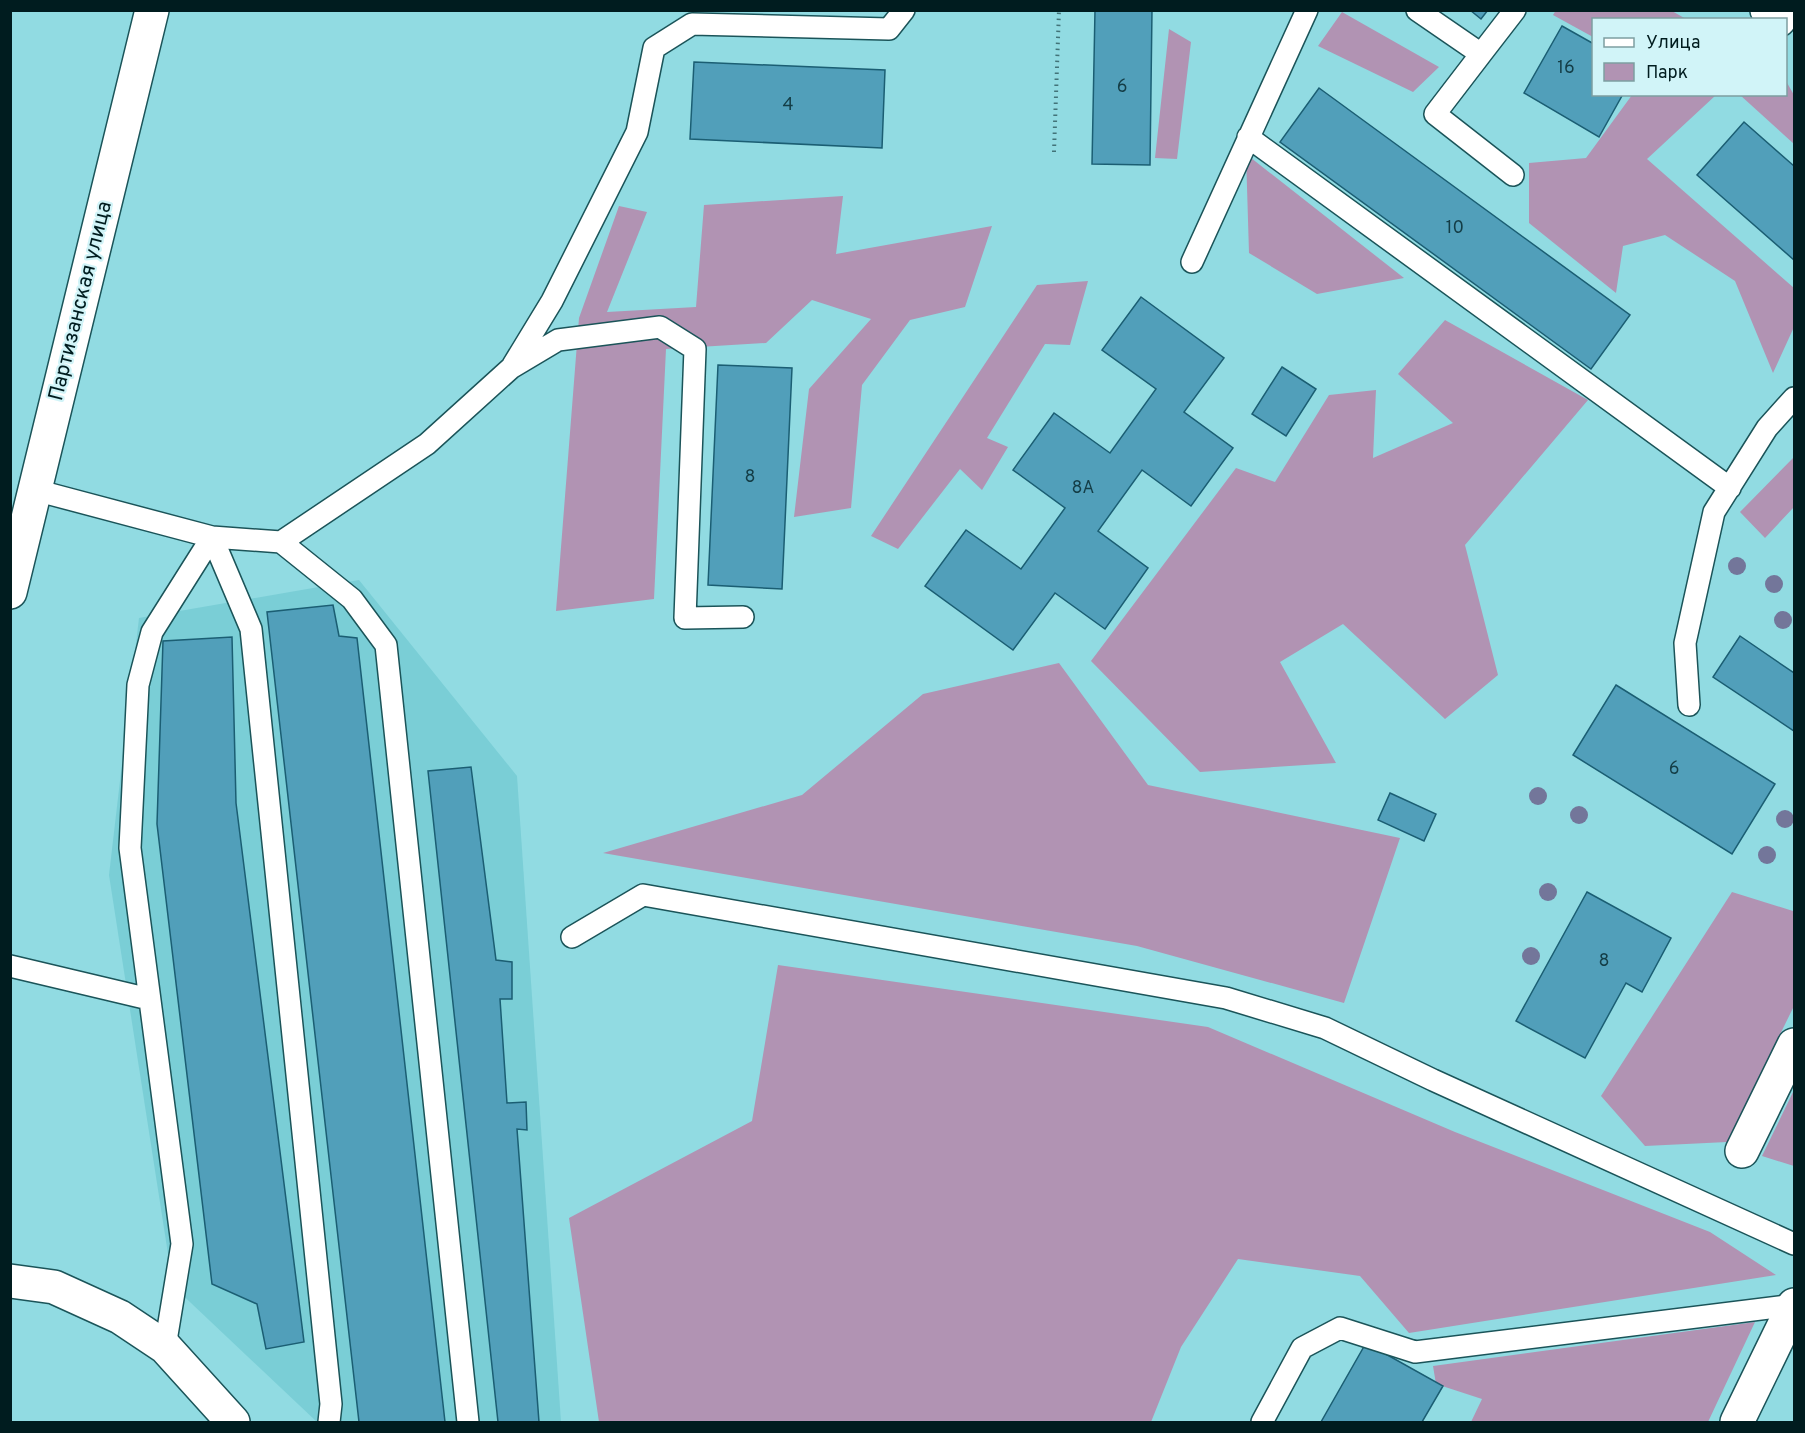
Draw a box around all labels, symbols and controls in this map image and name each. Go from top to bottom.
legend [1592,18,1787,96]
text: Улица [1646,32,1700,55]
house number: 16 [1557,57,1575,80]
text: Парк [1646,62,1688,85]
house number: 6 [1117,76,1127,99]
house number: 4 [782,94,794,117]
street label: Партизанская улица [43,198,119,404]
house number: 10 [1446,217,1464,240]
house number: 8 [745,466,756,489]
house number: 8А [1071,477,1095,500]
house number: 6 [1669,758,1679,781]
house number: 8 [1599,950,1610,973]

